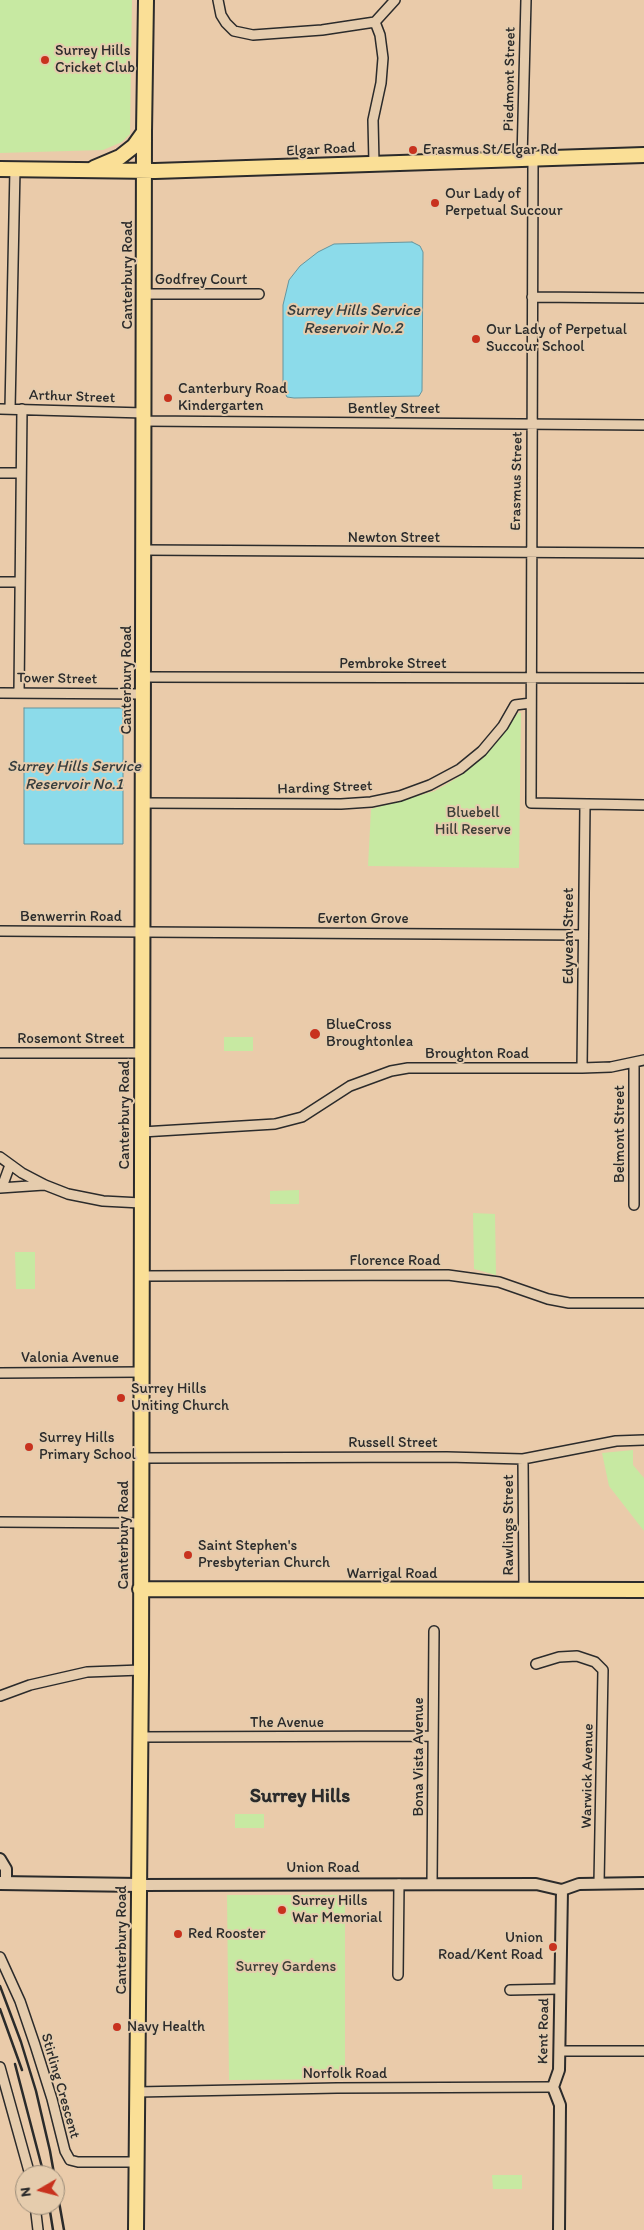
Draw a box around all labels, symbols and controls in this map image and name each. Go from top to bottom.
street label: Piedmont Street [500,27,520,131]
place label: Surrey Hills Cricket Club [55,42,135,77]
marker: Surrey Hills Cricket Club [39,54,51,66]
street label: Elgar Road [286,139,356,161]
place label: Erasmus St/Elgar Rd [423,141,557,159]
marker: Erasmus St/Elgar Rd [407,144,419,156]
place label: Our Lady of Perpetual Succour [445,185,563,220]
marker: Our Lady of Perpetual Succour [429,197,441,209]
street label: Canterbury Road [119,220,137,330]
street label: Godfrey Court [155,271,247,289]
water label: Surrey Hills Service Reservoir No.2 [286,301,420,339]
place label: Our Lady of Perpetual Succour School [486,321,627,356]
marker: Our Lady of Perpetual Succour School [470,333,482,345]
place label: Canterbury Road Kindergarten [178,380,287,415]
street label: Arthur Street [29,386,115,408]
marker: Canterbury Road Kindergarten [162,392,174,404]
street label: Bentley Street [348,400,440,418]
street label: Erasmus Street [507,431,527,531]
street label: Newton Street [348,529,440,547]
street label: Canterbury Road [118,625,136,735]
street label: Pembroke Street [339,655,447,673]
street label: Tower Street [17,669,97,689]
water label: Surrey Hills Service Reservoir No.1 [7,757,141,795]
street label: Harding Street [277,777,373,799]
park label: Bluebell Hill Reserve [435,804,511,839]
street label: Edyvean Street [560,888,578,984]
street label: Benwerrin Road [20,908,122,926]
street label: Everton Grove [317,910,409,928]
place label: BlueCross Broughtonlea [326,1016,413,1051]
marker: BlueCross Broughtonlea [308,1027,322,1041]
street label: Rosemont Street [17,1030,125,1048]
street label: Broughton Road [425,1045,529,1063]
street label: Canterbury Road [116,1060,134,1170]
street label: Belmont Street [611,1085,629,1183]
street label: Florence Road [350,1252,440,1270]
street label: Valonia Avenue [21,1349,119,1367]
place label: Surrey Hills Uniting Church [131,1380,229,1415]
marker: Surrey Hills Uniting Church [115,1392,127,1404]
place label: Surrey Hills Primary School [39,1429,136,1464]
street label: Russell Street [348,1434,438,1452]
marker: Surrey Hills Primary School [23,1441,35,1453]
street label: Rawlings Street [500,1474,518,1576]
street label: Canterbury Road [115,1480,133,1590]
place label: Saint Stephen's Presbyterian Church [198,1537,330,1572]
marker: Saint Stephen's Presbyterian Church [182,1549,194,1561]
street label: Warrigal Road [347,1565,437,1583]
street label: Bona Vista Avenue [410,1697,428,1817]
street label: The Avenue [250,1714,324,1732]
street label: Warwick Avenue [578,1723,598,1829]
district label: Surrey Hills [250,1785,350,1809]
street label: Union Road [286,1859,360,1877]
street label: Canterbury Road [113,1885,131,1995]
place label: Surrey Hills War Memorial [292,1892,382,1927]
marker: Surrey Hills War Memorial [276,1904,288,1916]
place label: Red Rooster [188,1925,266,1943]
marker: Red Rooster [172,1928,184,1940]
place label: Union Road/Kent Road [438,1929,543,1964]
marker: Union Road/Kent Road [547,1941,559,1953]
park label: Surrey Gardens [236,1958,336,1976]
street label: Kent Road [534,1998,554,2064]
place label: Navy Health [127,2018,205,2036]
marker: Navy Health [111,2021,123,2033]
street label: Stirling Crescent [36,2031,84,2141]
street label: Norfolk Road [303,2065,387,2083]
north arrow [15,2165,65,2215]
text: N [17,2186,35,2198]

